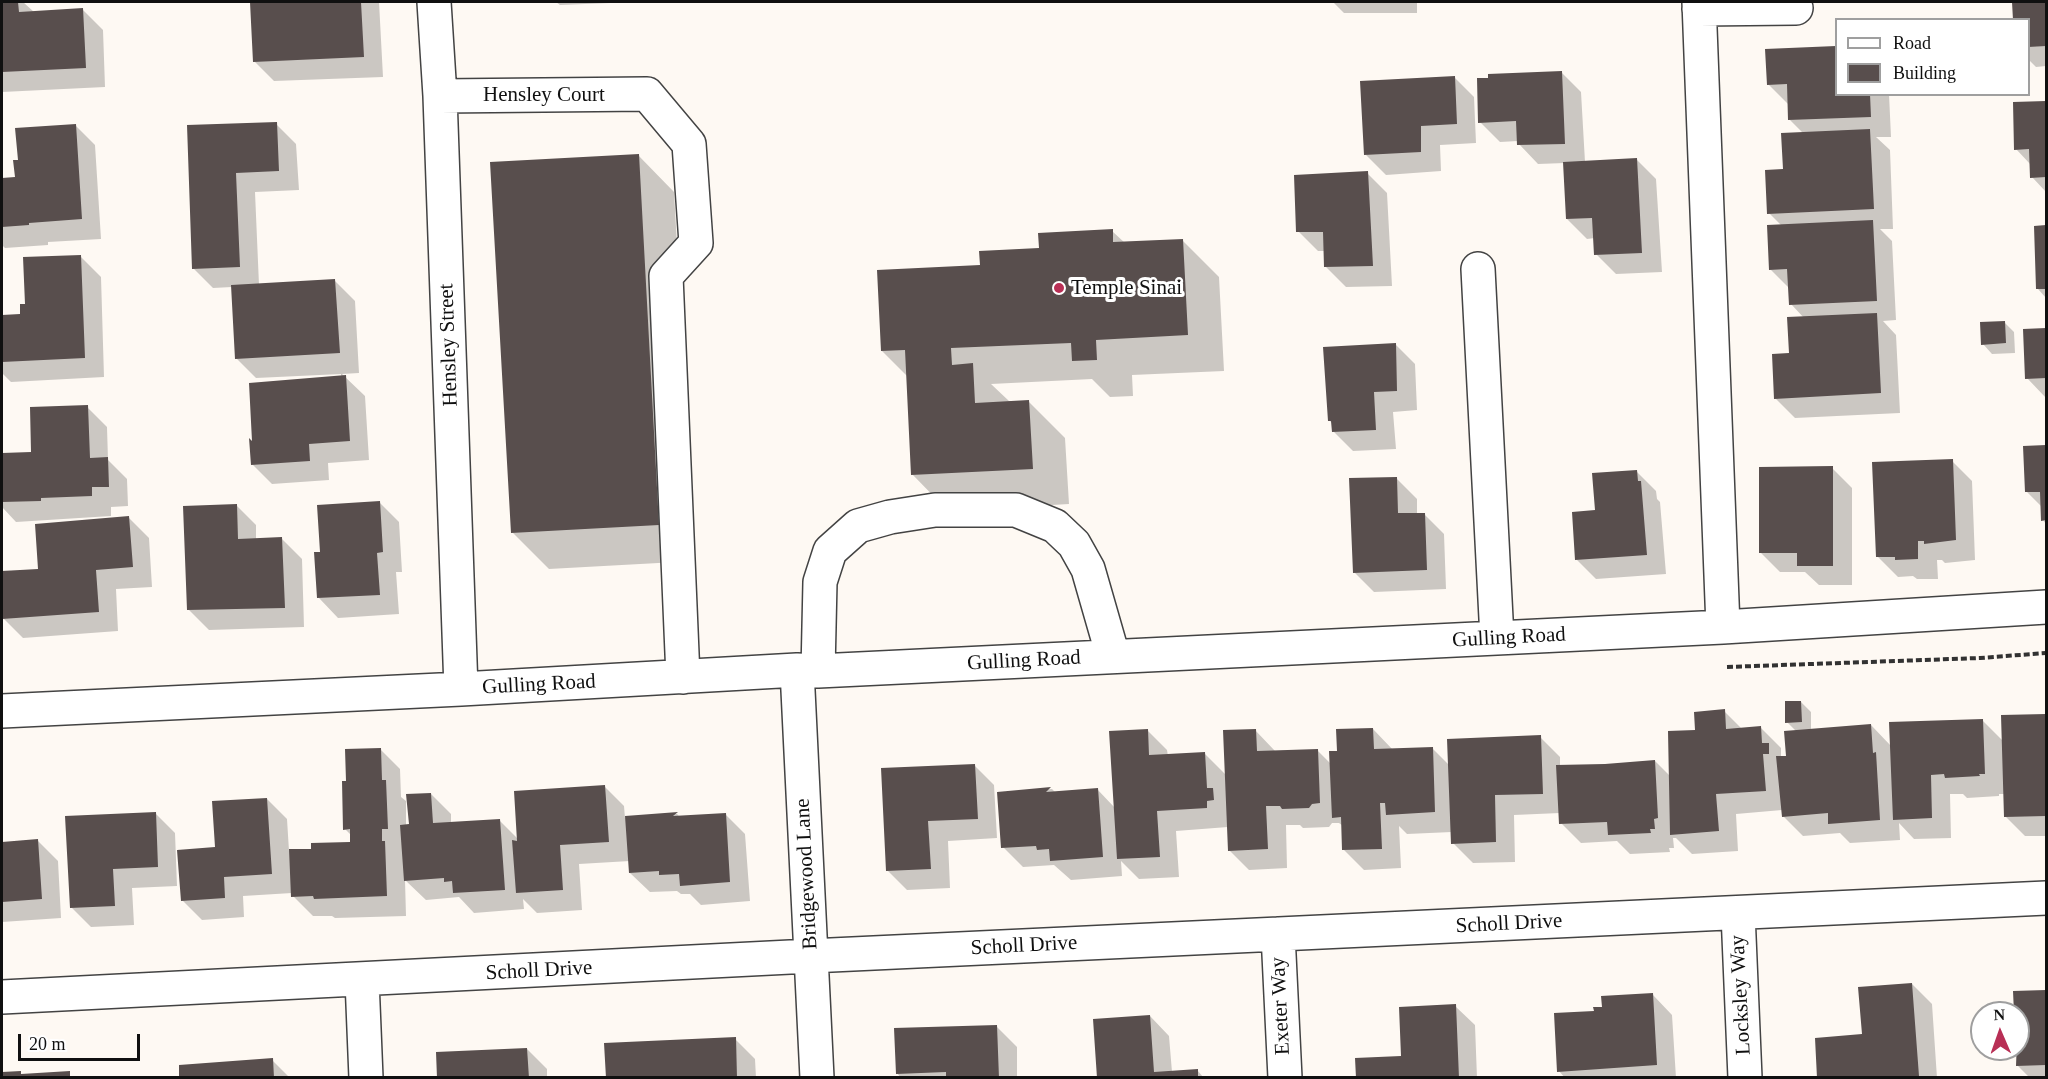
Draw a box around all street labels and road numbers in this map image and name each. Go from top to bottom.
street label: Hensley Court [483,82,605,108]
street label: Hensley Street [434,283,464,407]
street label: Gulling Road [1452,622,1566,654]
street label: Gulling Road [967,645,1081,677]
street label: Gulling Road [482,669,596,701]
street label: Bridgewood Lane [790,798,824,950]
street label: Scholl Drive [1455,909,1563,939]
street label: Scholl Drive [970,931,1078,961]
street label: Locksley Way [1725,934,1757,1056]
street label: Scholl Drive [485,956,593,986]
street label: Exeter Way [1266,956,1296,1056]

